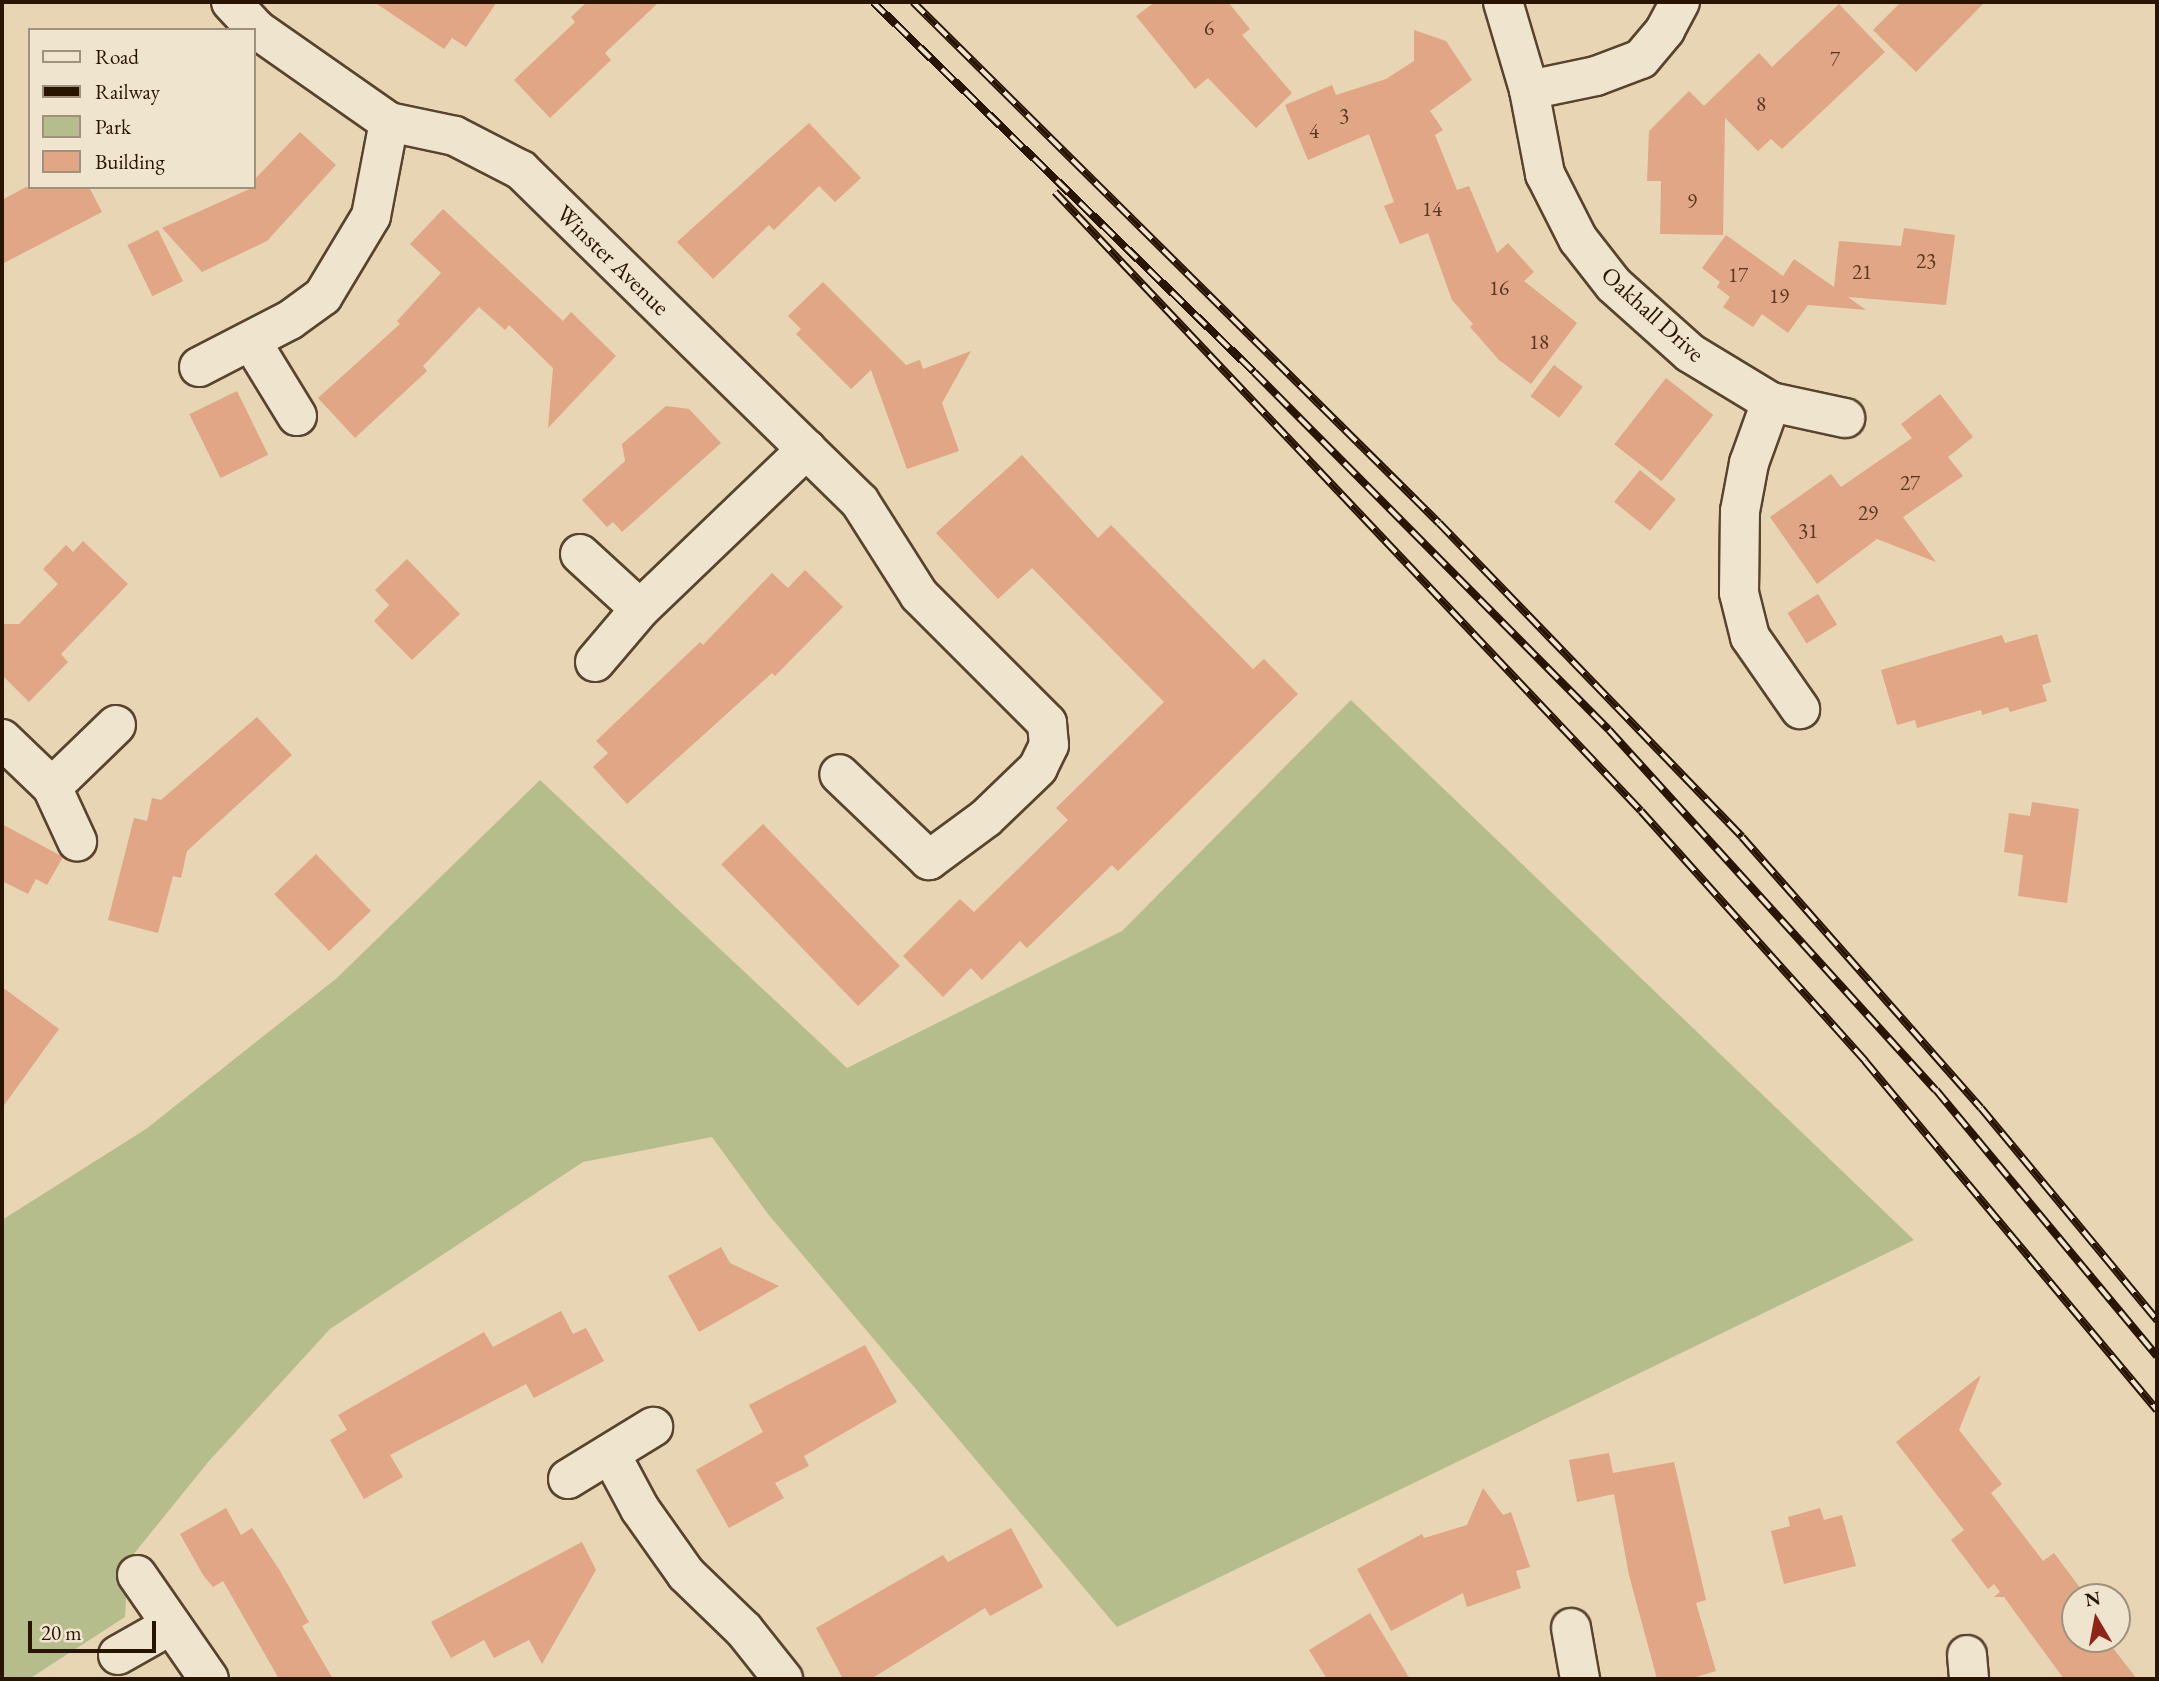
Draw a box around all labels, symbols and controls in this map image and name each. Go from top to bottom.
house number: 6 [1204,15,1214,41]
legend [28,28,256,189]
text: Road [95,43,139,70]
house number: 7 [1830,46,1840,72]
text: Railway [95,78,160,105]
house number: 8 [1756,91,1766,117]
house number: 3 [1339,103,1349,129]
text: Park [95,113,131,140]
house number: 4 [1309,118,1319,144]
text: Building [95,148,165,175]
house number: 9 [1687,188,1697,214]
house number: 14 [1422,196,1442,222]
street label: Winster Avenue [550,199,676,321]
house number: 23 [1916,248,1936,274]
house number: 21 [1852,259,1872,285]
street label: Oakhall Drive [1596,260,1710,368]
house number: 17 [1728,262,1748,288]
house number: 16 [1489,275,1509,301]
house number: 19 [1769,283,1789,309]
house number: 18 [1529,329,1549,355]
house number: 27 [1900,470,1920,496]
house number: 29 [1858,500,1878,526]
house number: 31 [1798,518,1818,544]
north arrow [2061,1583,2131,1653]
text: N [2083,1585,2102,1612]
scale bar [32,1608,159,1652]
text: 20 m [41,1619,82,1646]

